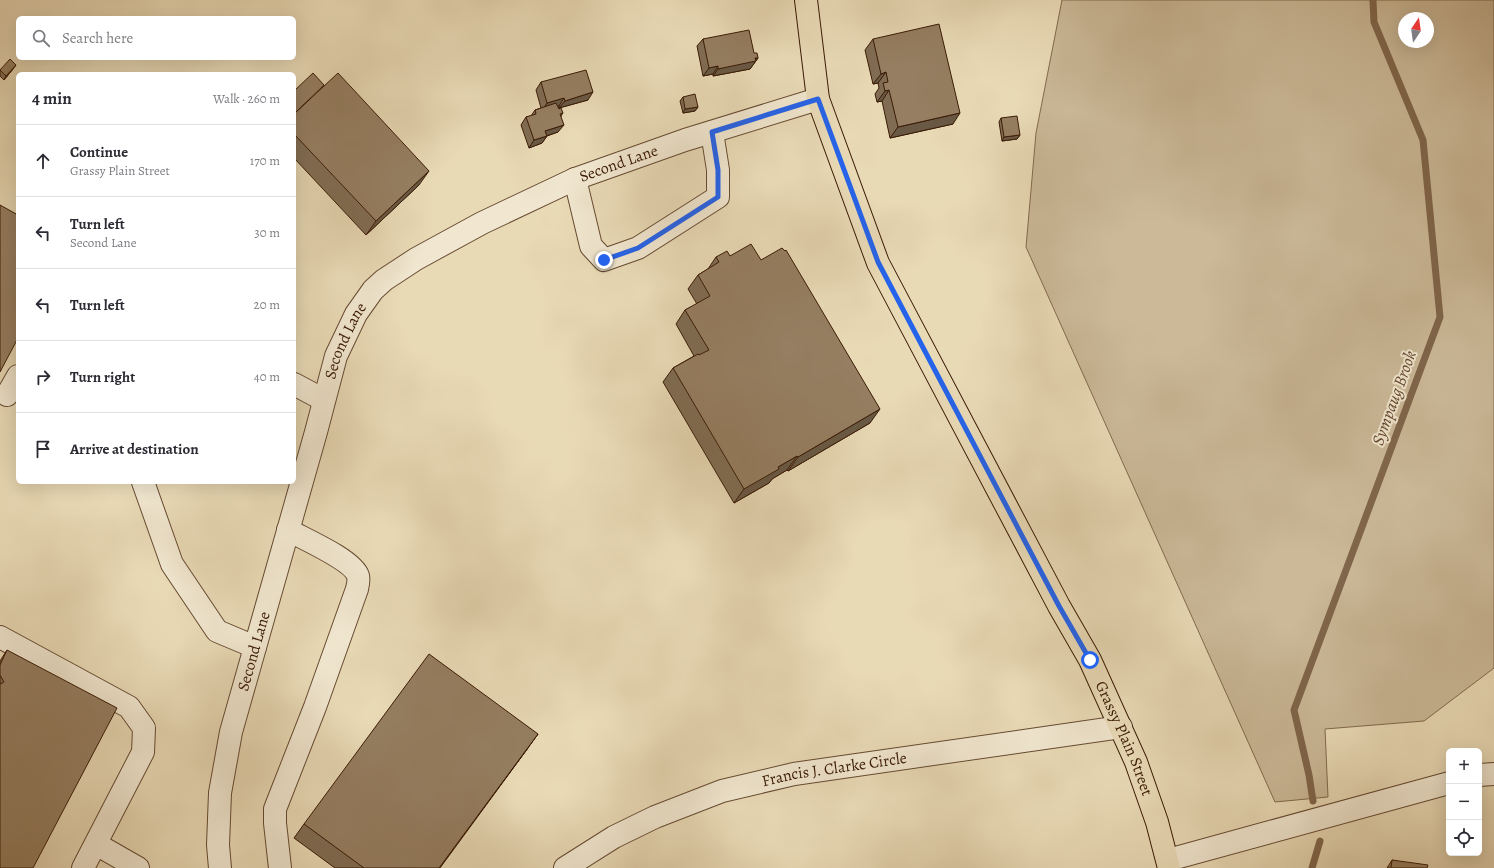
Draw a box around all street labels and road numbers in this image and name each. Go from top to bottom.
street label: Second Lane [576,139,661,188]
street label: Second Lane [319,298,372,382]
street label: Second Lane [232,609,276,694]
street label: Grassy Plain Street [1090,677,1158,799]
street label: Francis J. Clarke Circle [760,747,908,792]

